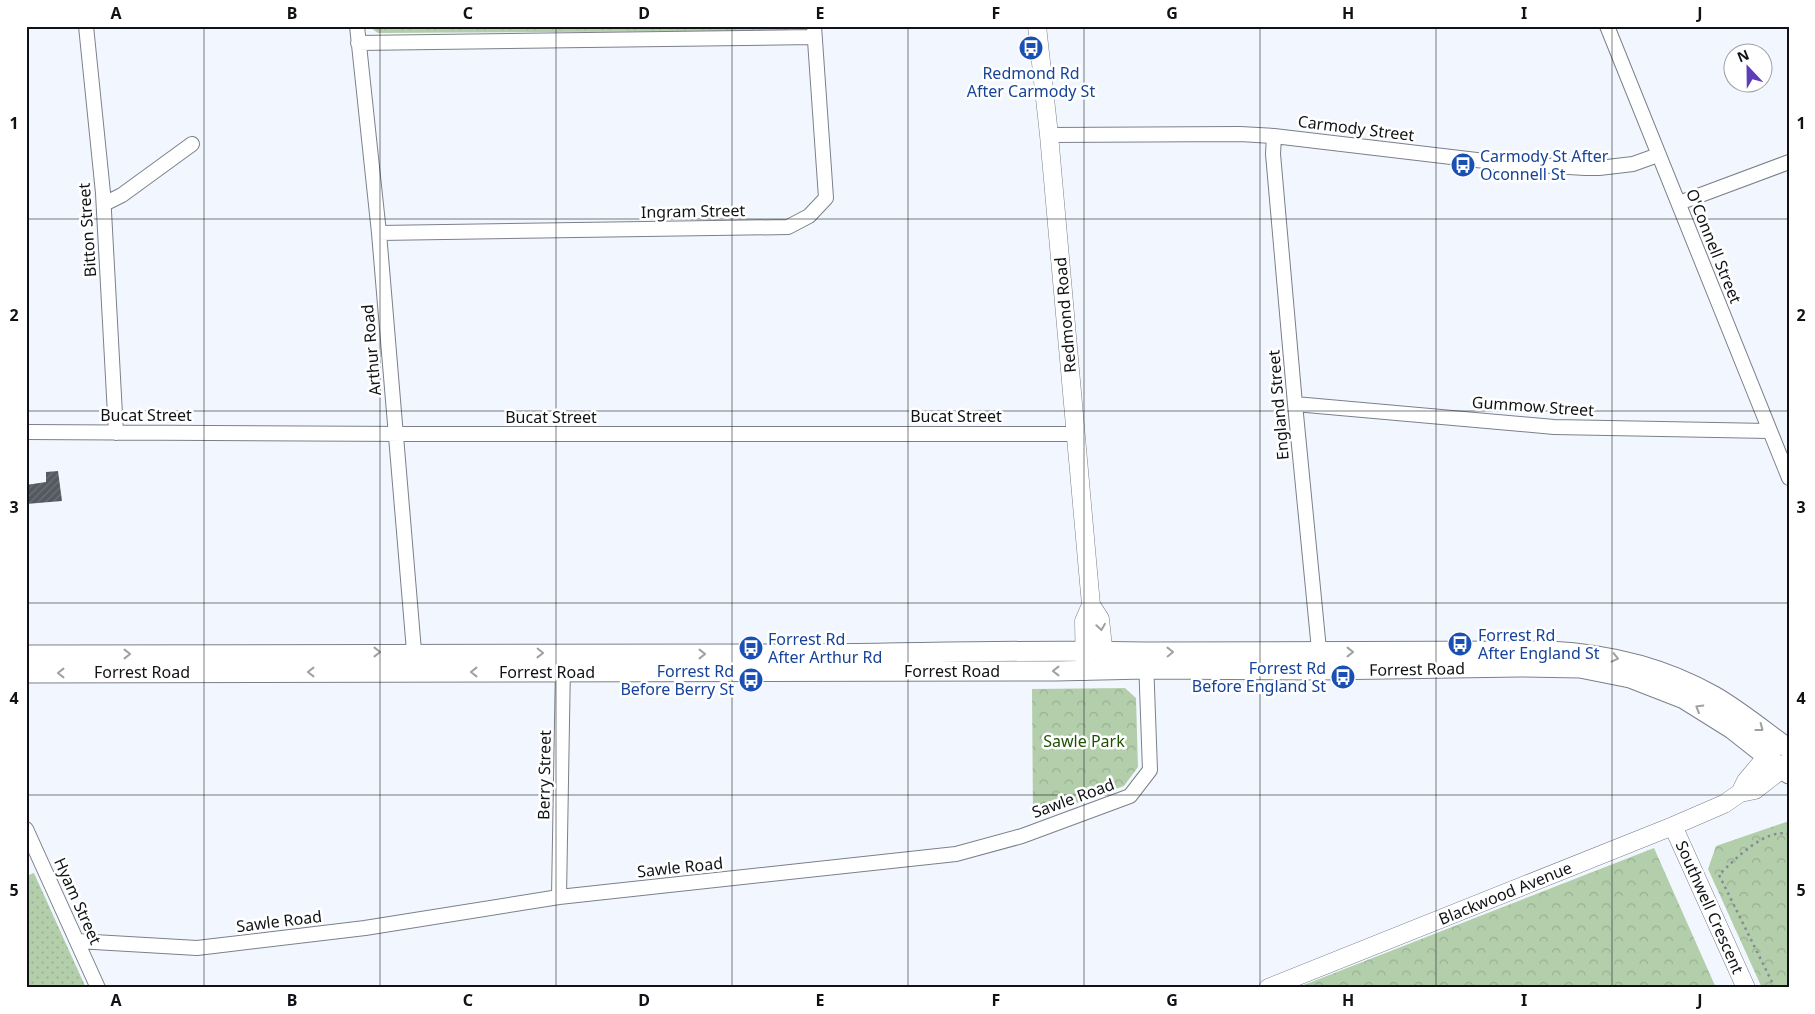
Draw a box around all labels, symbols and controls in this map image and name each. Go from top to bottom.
text: A [110,2,122,24]
text: B [287,2,297,24]
text: C [463,2,473,24]
text: D [638,2,650,24]
text: E [816,2,825,24]
text: F [992,2,1000,24]
text: G [1166,2,1178,24]
text: H [1342,2,1354,24]
text: I [1521,2,1527,24]
text: J [1695,2,1703,24]
bus stop icon: Redmond Rd After Carmody St [1018,35,1044,61]
north arrow [1722,42,1772,92]
text: N [1734,45,1752,66]
place label: Redmond Rd After Carmody St [967,62,1095,102]
street label: Carmody Street [1297,110,1416,146]
text: 1 [9,112,19,134]
text: 1 [1796,112,1806,134]
place label: Carmody St After Oconnell St [1480,145,1609,185]
bus stop icon: Carmody St After Oconnell St [1450,152,1476,178]
street label: Bitton Street [73,182,101,278]
street label: O'Connell Street [1681,185,1747,307]
street label: Ingram Street [641,199,746,223]
street label: Redmond Road [1049,256,1081,374]
street label: Arthur Road [356,303,386,397]
text: 2 [9,304,19,326]
text: 2 [1796,304,1806,326]
street label: England Street [1262,349,1294,461]
street label: Gummow Street [1471,391,1595,421]
street label: Bucat Street [100,404,192,426]
street label: Bucat Street [910,405,1002,427]
street label: Bucat Street [505,406,597,428]
text: 3 [9,496,19,518]
text: 3 [1796,496,1806,518]
one-way arrow [1095,622,1105,631]
place label: Forrest Rd After England St [1478,624,1600,664]
place label: Forrest Rd After Arthur Rd [768,628,882,668]
bus stop icon: Forrest Rd After England St [1447,631,1473,657]
bus stop icon: Forrest Rd After Arthur Rd [738,635,764,661]
one-way arrow [374,647,382,657]
one-way arrow [1166,647,1174,657]
one-way arrow [1346,647,1354,657]
one-way arrow [536,648,544,658]
one-way arrow [124,649,132,659]
one-way arrow [699,649,707,659]
one-way arrow [1610,652,1619,663]
place label: Forrest Rd Before England St [1192,657,1326,697]
street label: Forrest Road [1369,657,1465,681]
place label: Forrest Rd Before Berry St [620,660,734,700]
street label: Forrest Road [904,660,1000,682]
street label: Forrest Road [94,661,190,683]
street label: Forrest Road [499,661,595,683]
bus stop icon: Forrest Rd Before England St [1330,664,1356,690]
one-way arrow [1052,666,1060,676]
one-way arrow [307,667,314,677]
one-way arrow [469,667,477,677]
bus stop icon: Forrest Rd Before Berry St [738,667,764,693]
one-way arrow [57,668,64,678]
text: 4 [9,687,19,709]
text: 4 [1796,687,1806,709]
one-way arrow [1695,704,1704,714]
one-way arrow [1754,722,1763,730]
street label: Berry Street [532,730,556,820]
park label: Sawle Park [1043,730,1125,752]
street label: Sawle Road [1029,773,1117,823]
street label: Southwell Crescent [1671,837,1749,977]
street label: Sawle Road [636,852,724,882]
street label: Hyam Street [49,854,107,948]
street label: Blackwood Avenue [1435,856,1575,930]
text: 5 [9,879,19,901]
text: 5 [1796,879,1806,901]
street label: Sawle Road [235,905,323,937]
text: A [110,989,122,1011]
text: B [287,989,297,1011]
text: C [463,989,473,1011]
text: D [638,989,650,1011]
text: E [816,989,825,1011]
text: F [992,989,1000,1011]
text: G [1166,989,1178,1011]
text: H [1342,989,1354,1011]
text: I [1521,989,1527,1011]
text: J [1695,989,1703,1011]

